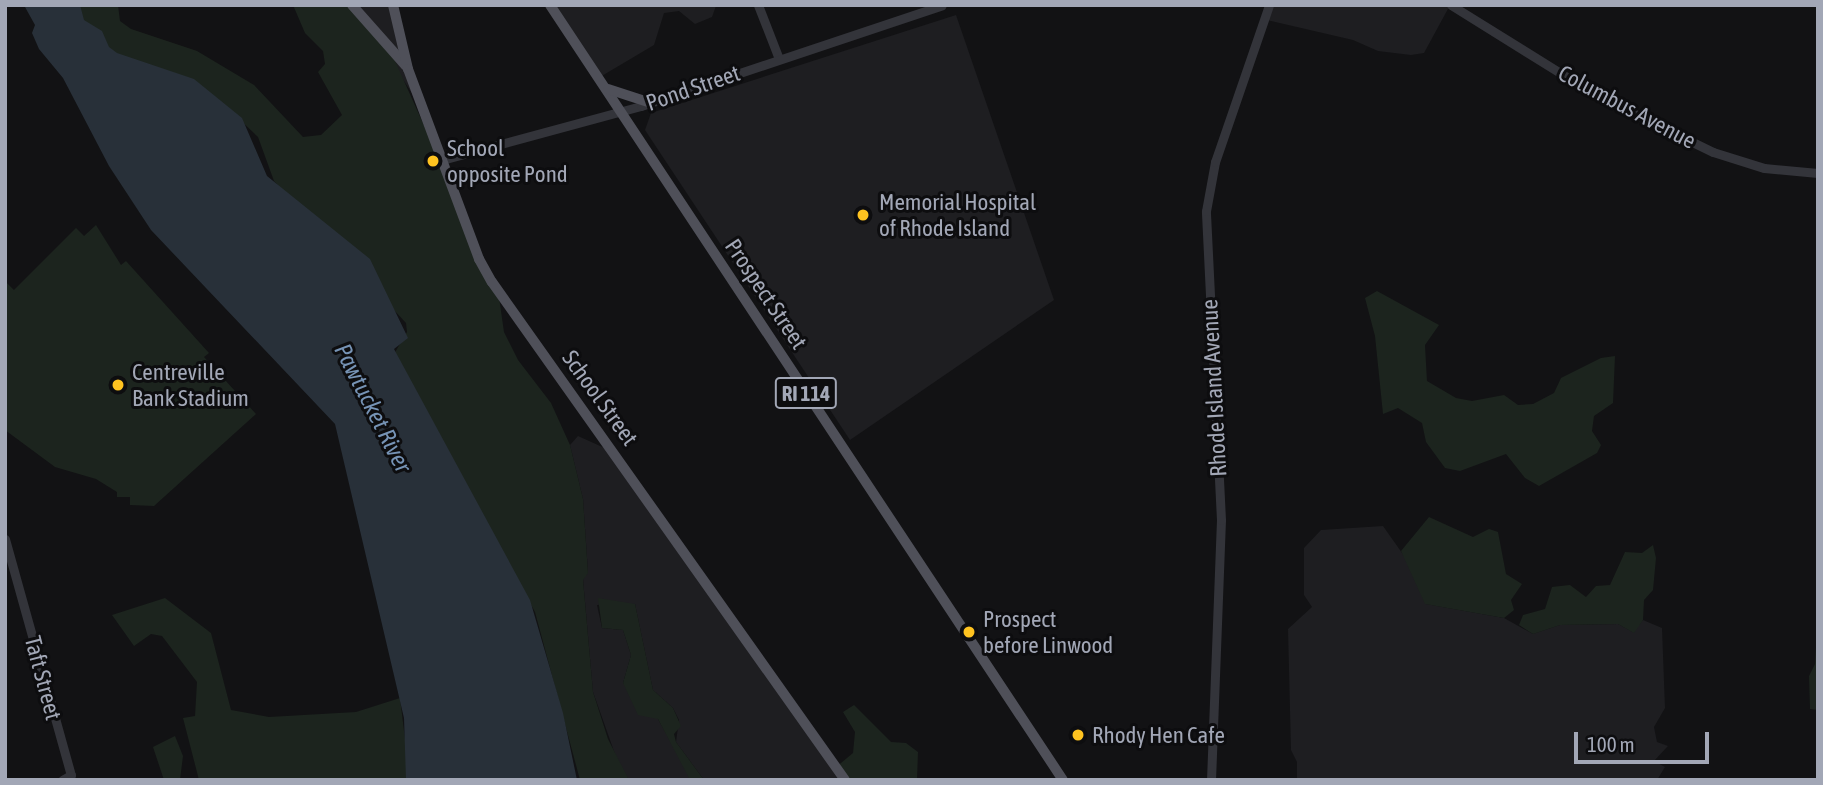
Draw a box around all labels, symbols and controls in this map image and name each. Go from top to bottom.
street label: Pond Street [642,59,744,117]
street label: Columbus Avenue [1553,59,1701,155]
place label: School opposite Pond [447,134,568,188]
marker: School opposite Pond [425,153,441,169]
place label: Memorial Hospital of Rhode Island [879,188,1036,242]
marker: Memorial Hospital of Rhode Island [853,205,873,225]
street label: Prospect Street [719,234,813,354]
street label: Rhode Island Avenue [1196,299,1232,477]
water label: Pawtucket River [328,339,418,477]
street label: School Street [556,345,644,451]
place label: Centreville Bank Stadium [132,358,249,412]
road number: RI 114 [774,376,838,410]
marker: Centreville Bank Stadium [110,377,126,393]
place label: Prospect before Linwood [983,605,1113,659]
marker: Prospect before Linwood [961,624,977,640]
street label: Taft Street [19,633,67,723]
scale bar [1578,718,1713,762]
place label: Rhody Hen Cafe [1092,721,1225,749]
marker: Rhody Hen Cafe [1070,727,1086,743]
text: 100 m [1587,732,1635,756]

